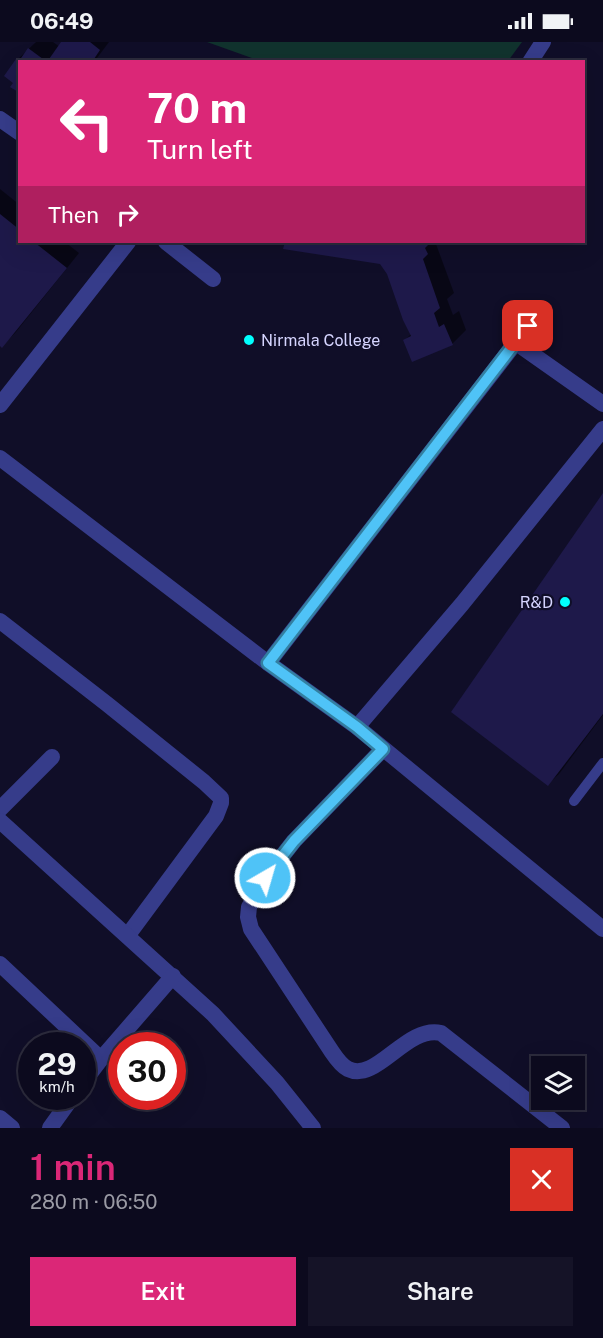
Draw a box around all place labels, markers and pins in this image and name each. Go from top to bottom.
pin [502,300,553,351]
place label: Nirmala College [261,331,380,350]
marker: Nirmala College [242,333,256,347]
place label: R&D [520,593,553,612]
marker: R&D [558,595,572,609]

